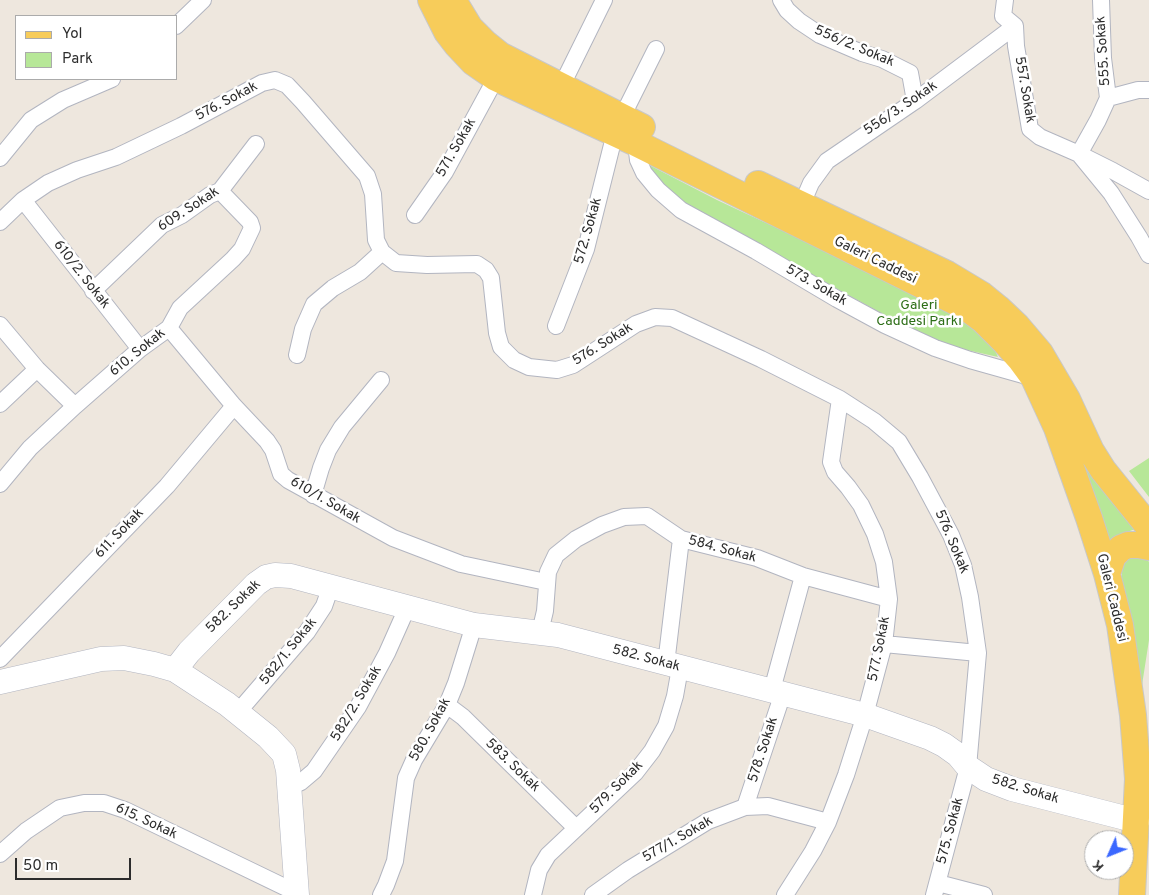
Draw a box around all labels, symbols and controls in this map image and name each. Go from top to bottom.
legend [15,15,178,80]
street label: 555. Sokak [1093,15,1115,87]
street label: 556/2. Sokak [811,23,897,71]
text: Yol [62,25,83,44]
text: Park [62,50,93,69]
street label: 557. Sokak [1010,55,1038,125]
street label: 556/3. Sokak [861,78,941,140]
street label: 576. Sokak [193,79,261,125]
street label: 571. Sokak [433,115,481,181]
street label: 609. Sokak [155,184,223,236]
street label: 572. Sokak [571,196,607,266]
street label: Galeri Caddesi [831,234,919,288]
street label: 610/2. Sokak [49,237,113,313]
street label: 573. Sokak [782,262,850,310]
park label: Galeri Caddesi Parkı [876,298,962,331]
street label: 576. Sokak [570,320,636,370]
street label: 610. Sokak [107,325,169,381]
street label: 610/1. Sokak [287,474,363,528]
street label: 611. Sokak [92,506,148,562]
street label: 576. Sokak [930,508,972,576]
street label: 584. Sokak [686,533,758,567]
street label: Galeri Caddesi [1092,552,1130,644]
street label: 582. Sokak [203,577,265,637]
street label: 582/1. Sokak [257,615,321,689]
street label: 577. Sokak [865,615,895,683]
street label: 582. Sokak [610,642,682,676]
street label: 582/2. Sokak [328,663,386,745]
street label: 580. Sokak [407,695,455,765]
street label: 578. Sokak [745,715,783,785]
street label: 583. Sokak [481,736,543,796]
street label: 579. Sokak [587,758,647,818]
street label: 582. Sokak [989,772,1061,808]
street label: 575. Sokak [934,796,968,866]
street label: 615. Sokak [112,800,180,844]
street label: 577/1. Sokak [640,813,716,867]
north arrow [1084,830,1134,880]
scale bar [18,848,134,880]
text: K [1089,856,1108,875]
text: 50 m [23,857,58,876]

